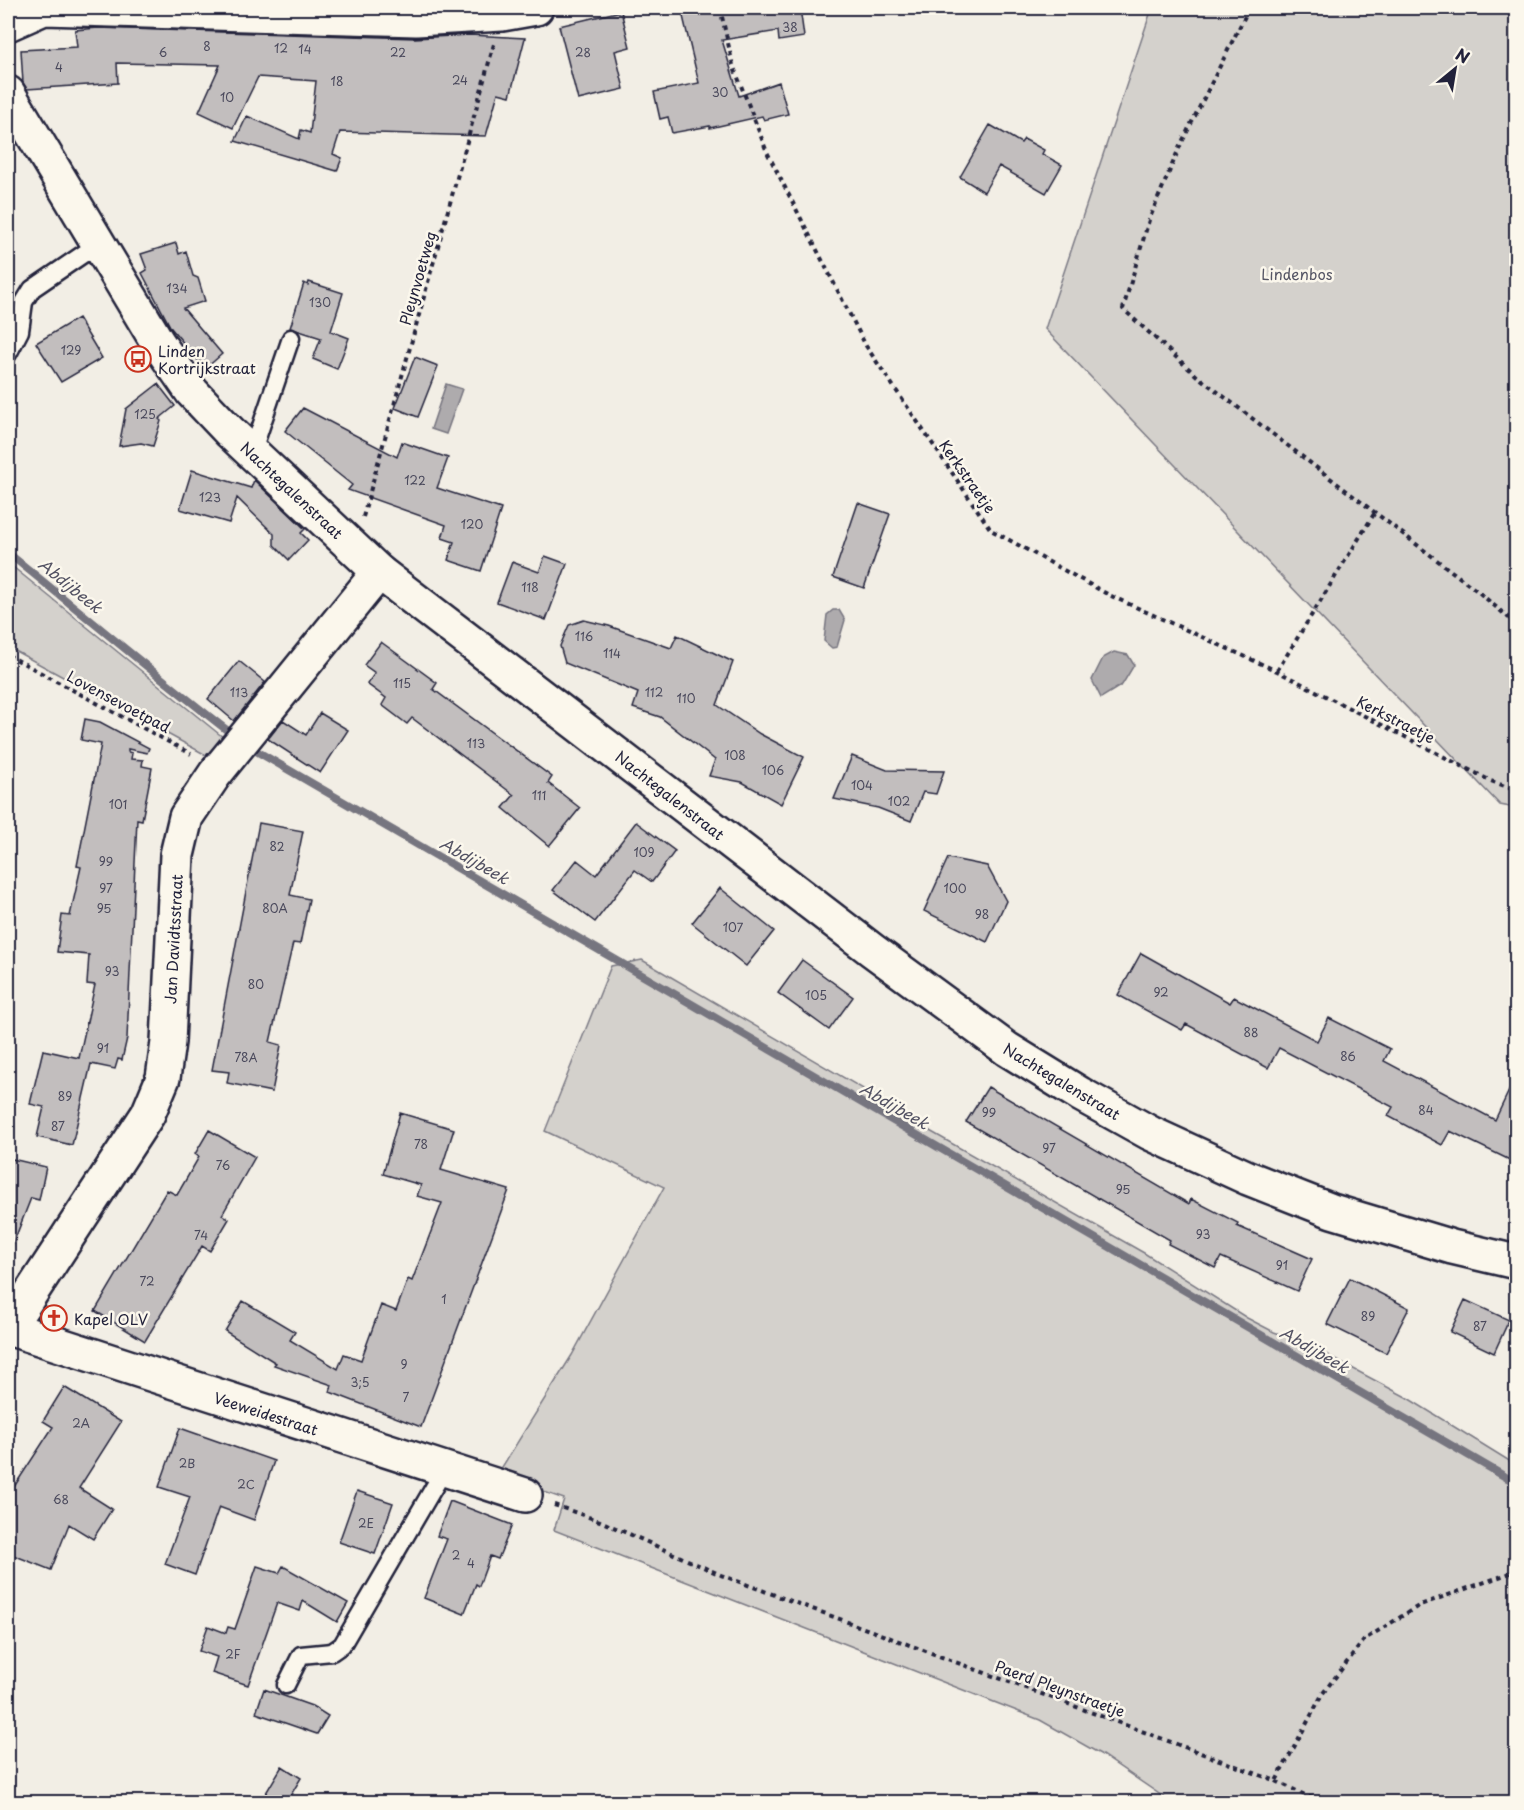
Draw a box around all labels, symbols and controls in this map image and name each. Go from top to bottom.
house number: 38 [782,18,798,36]
house number: 8 [203,37,211,55]
house number: 12 [274,39,288,57]
north arrow [1425,39,1485,99]
house number: 14 [298,40,312,58]
text: N [1452,42,1474,69]
house number: 6 [159,43,167,61]
house number: 22 [390,43,406,61]
house number: 28 [575,43,591,61]
house number: 4 [55,58,63,76]
house number: 24 [452,71,468,89]
house number: 18 [331,72,343,90]
house number: 30 [712,83,729,101]
house number: 10 [220,88,234,106]
street label: Pleynvoetweg [393,228,441,328]
park label: Lindenbos [1261,262,1333,285]
house number: 134 [166,279,188,297]
house number: 130 [309,293,331,311]
place label: Linden Kortrijkstraat [158,339,256,379]
house number: 129 [61,341,81,359]
bus stop icon: Linden Kortrijkstraat [123,344,153,374]
house number: 125 [134,405,156,423]
street label: Kerkstraetje [934,434,1002,518]
street label: Nachtegalenstraat [235,436,349,544]
house number: 122 [404,471,426,489]
house number: 123 [199,488,221,506]
house number: 120 [461,515,483,533]
water label: Abdijbeek [34,552,109,619]
house number: 118 [521,578,539,596]
house number: 116 [575,627,593,645]
house number: 114 [603,644,621,662]
street label: Lovensevoetpad [63,664,175,738]
house number: 115 [393,674,411,692]
house number: 113 [230,683,248,701]
house number: 112 [645,683,663,701]
house number: 110 [677,689,696,707]
street label: Kerkstraetje [1353,689,1439,749]
house number: 113 [467,734,485,752]
street label: Nachtegalenstraat [610,745,730,845]
house number: 108 [724,746,746,764]
house number: 106 [762,761,784,779]
house number: 104 [851,776,873,794]
house number: 111 [532,786,546,804]
house number: 102 [888,792,910,810]
house number: 101 [109,795,127,813]
water label: Abdijbeek [436,831,515,890]
house number: 82 [270,837,285,855]
house number: 109 [633,843,655,861]
house number: 99 [99,852,113,870]
street label: Jan Davidtsstraat [158,874,188,1004]
house number: 97 [99,879,113,897]
house number: 100 [944,879,967,897]
house number: 95 [97,899,111,917]
house number: 80A [262,899,288,917]
house number: 98 [975,905,989,923]
house number: 107 [723,918,744,936]
house number: 93 [105,962,119,980]
house number: 80 [248,975,264,993]
house number: 92 [1153,983,1169,1001]
house number: 105 [805,986,827,1004]
house number: 88 [1244,1023,1258,1041]
street label: Nachtegalenstraat [999,1037,1125,1125]
house number: 91 [97,1039,109,1057]
house number: 86 [1340,1047,1356,1065]
house number: 78A [234,1048,258,1066]
water label: Abdijbeek [856,1076,935,1135]
house number: 89 [58,1087,72,1105]
house number: 84 [1418,1101,1434,1119]
house number: 99 [982,1103,996,1121]
house number: 87 [51,1117,65,1135]
house number: 78 [414,1135,428,1153]
house number: 97 [1042,1139,1056,1157]
house number: 76 [216,1156,230,1174]
house number: 95 [1116,1180,1130,1198]
house number: 93 [1196,1225,1210,1243]
house number: 74 [194,1226,208,1244]
house number: 91 [1276,1256,1288,1274]
house number: 72 [139,1272,155,1290]
house number: 1 [441,1290,447,1308]
church icon: Kapel OLV [39,1303,69,1333]
place label: Kapel OLV [74,1307,148,1330]
house number: 89 [1361,1307,1375,1325]
house number: 87 [1473,1317,1487,1335]
water label: Abdijbeek [1276,1320,1355,1379]
house number: 9 [400,1355,408,1373]
house number: 3;5 [350,1373,370,1391]
street label: Veeweidestraat [211,1385,321,1441]
house number: 7 [403,1388,410,1406]
house number: 2A [72,1414,90,1432]
house number: 2B [179,1454,195,1472]
house number: 2C [237,1475,255,1493]
house number: 68 [53,1490,69,1508]
house number: 2E [358,1514,374,1532]
house number: 2 [452,1546,460,1564]
house number: 4 [467,1554,475,1572]
house number: 2F [225,1645,241,1663]
street label: Paerd Pleynstraetje [992,1654,1128,1722]

